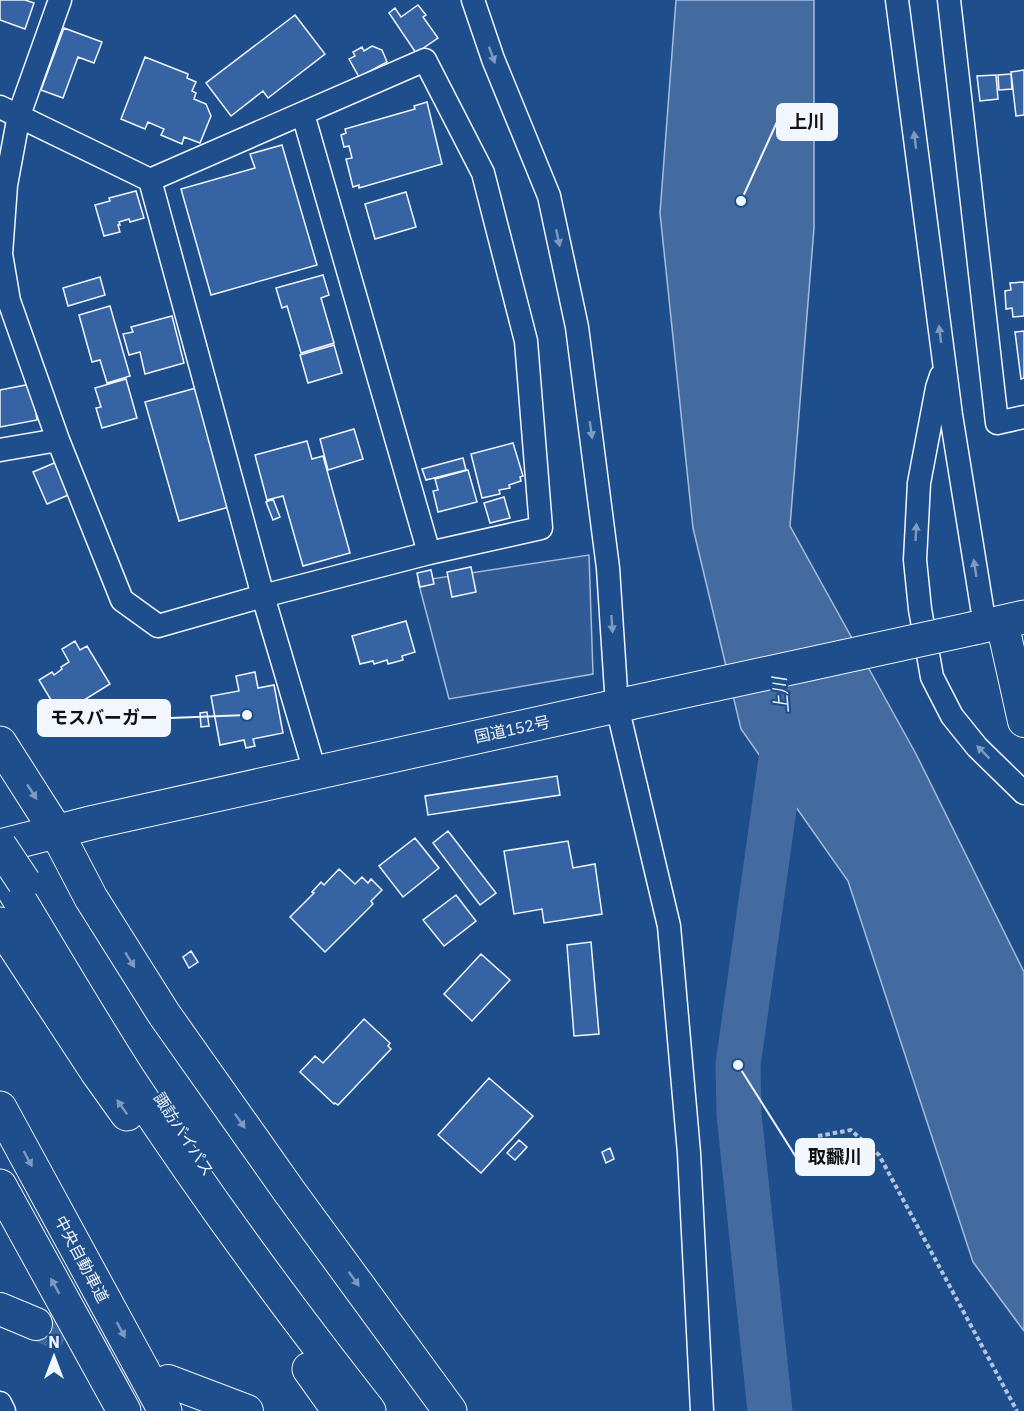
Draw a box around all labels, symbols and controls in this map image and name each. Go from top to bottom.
one-way arrow [487,47,497,65]
callout: 上川 [777,104,837,140]
text: 上川 [789,110,825,133]
one-way arrow [910,131,920,150]
one-way arrow [554,229,563,248]
one-way arrow [936,324,945,343]
one-way arrow [586,421,595,440]
one-way arrow [912,523,921,542]
one-way arrow [971,558,980,577]
one-way arrow [607,615,616,634]
water label: 上川 [767,674,794,714]
callout: モスバーガー [38,700,170,736]
text: モスバーガー [50,706,158,729]
street label: 国道152号 [472,711,552,747]
one-way arrow [976,745,990,759]
one-way arrow [26,784,37,800]
one-way arrow [124,952,135,968]
street label: 諏訪バイパス [150,1088,218,1180]
one-way arrow [117,1099,128,1115]
one-way arrow [234,1113,246,1129]
callout: 取飜川 [796,1139,874,1175]
text: 取飜川 [808,1145,862,1168]
one-way arrow [23,1151,33,1168]
street label: 中央自動車道 [51,1212,113,1306]
one-way arrow [347,1272,359,1287]
one-way arrow [50,1277,60,1294]
one-way arrow [116,1322,126,1339]
north arrow [24,1327,84,1387]
text: N [48,1332,60,1352]

